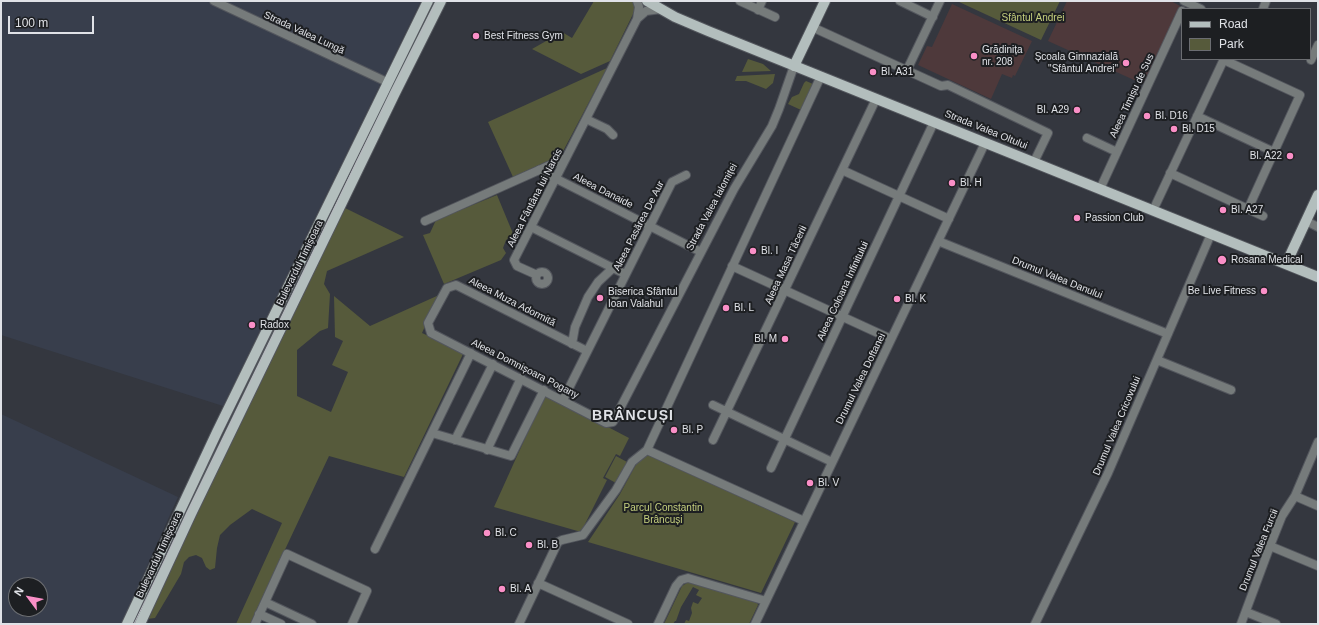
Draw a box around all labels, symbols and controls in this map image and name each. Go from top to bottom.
scale bar [10,8,96,34]
legend [1181,8,1311,60]
street label: Strada Valea Lungă [262,9,346,57]
park label: Sfântul Andrei [1002,12,1064,24]
text: 100 m [15,16,48,30]
text: Road [1219,17,1248,31]
place label: Best Fitness Gym [484,30,563,42]
marker: Best Fitness Gym [471,31,481,41]
text: Park [1219,37,1244,51]
place label: Grădinița nr. 208 [982,44,1023,68]
marker: Grădinița nr. 208 [969,51,979,61]
place label: Școala Gimnazială "Sfântul Andrei" [1035,51,1118,74]
street label: Aleea Timișu de Sus [1107,52,1157,140]
marker: Școala Gimnazială "Sfântul Andrei" [1121,58,1131,68]
place label: Bl. A31 [881,66,913,78]
marker: Bl. A31 [868,67,878,77]
place label: Bl. A29 [1037,104,1069,116]
marker: Bl. A29 [1072,105,1082,115]
street label: Strada Valea Oltului [943,108,1029,152]
place label: Bl. D16 [1155,110,1188,122]
marker: Bl. D16 [1142,111,1152,121]
place label: Bl. D15 [1182,123,1215,135]
marker: Bl. D15 [1169,124,1179,134]
street label: Aleea Fântâna lui Narcis [505,147,565,249]
place label: Bl. A22 [1250,150,1282,162]
marker: Bl. A22 [1285,151,1295,161]
street label: Strada Valea Ialomiței [684,161,740,253]
street label: Aleea Danaide [571,171,635,211]
place label: Bl. H [960,177,982,189]
marker: Bl. H [947,178,957,188]
street label: Aleea Pasărea De Aur [611,179,667,273]
place label: Bl. A27 [1231,204,1263,216]
marker: Bl. A27 [1218,205,1228,215]
place label: Passion Club [1085,212,1144,224]
marker: Passion Club [1072,213,1082,223]
street label: Bulevardul Timișoara [274,218,326,308]
street label: Aleea Masa Tăcerii [762,224,810,306]
street label: Aleea Coloana Infinitului [815,240,871,342]
place label: Bl. I [761,245,778,257]
marker: Bl. I [748,246,758,256]
street label: Drumul Valea Danului [1010,254,1104,302]
marker: Rosana Medical [1216,254,1228,266]
place label: Rosana Medical [1231,254,1303,266]
street label: Aleea Muza Adormită [467,275,557,329]
place label: Be Live Fitness [1188,285,1256,297]
place label: Biserica Sfântul Ioan Valahul [608,286,677,310]
marker: Be Live Fitness [1259,286,1269,296]
marker: Biserica Sfântul Ioan Valahul [595,293,605,303]
place label: Bl. K [905,293,926,305]
marker: Bl. K [892,294,902,304]
place label: Bl. L [734,302,754,314]
marker: Bl. L [721,303,731,313]
place label: Radox [260,319,289,331]
marker: Radox [247,320,257,330]
street label: Drumul Valea Doftanei [834,331,888,427]
place label: Bl. M [754,333,777,345]
marker: Bl. M [780,334,790,344]
street label: Aleea Domnișoara Pogany [469,337,581,401]
street label: Drumul Valea Cricovului [1091,375,1143,477]
district label: BRÂNCUȘI [592,408,674,424]
place label: Bl. P [682,424,703,436]
marker: Bl. P [669,425,679,435]
place label: Bl. V [818,477,839,489]
marker: Bl. V [805,478,815,488]
park label: Parcul Constantin Brâncuși [624,502,702,526]
street label: Drumul Valea Furcii [1237,507,1281,593]
street label: Bulevardul Timișoara [134,510,184,600]
place label: Bl. C [495,527,517,539]
marker: Bl. C [482,528,492,538]
place label: Bl. B [537,539,558,551]
marker: Bl. B [524,540,534,550]
north arrow [8,577,48,617]
place label: Bl. A [510,583,531,595]
marker: Bl. A [497,584,507,594]
text: N [11,585,26,598]

